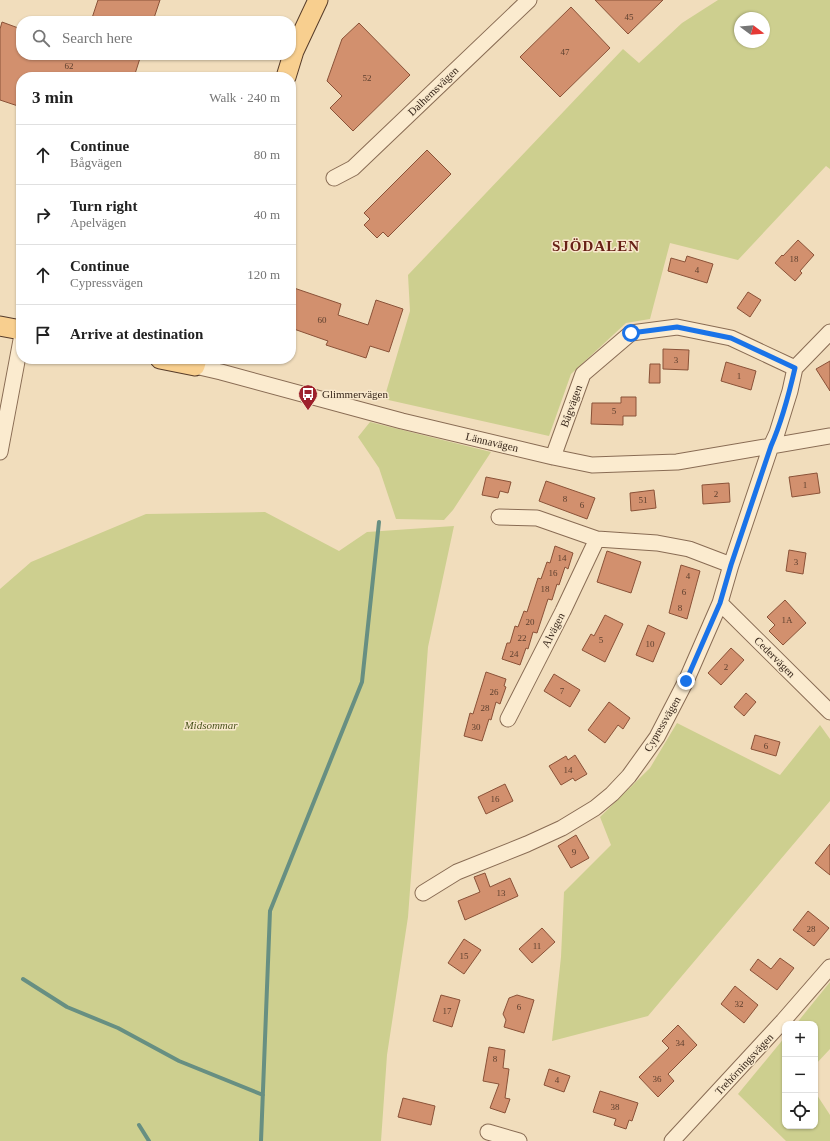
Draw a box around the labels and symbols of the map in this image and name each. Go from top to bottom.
house number: 45 [625,12,634,22]
north arrow [734,12,770,48]
house number: 47 [561,47,570,57]
house number: 62 [65,61,74,71]
street label: Dalhemsvägen [405,64,461,118]
house number: 52 [363,73,372,83]
district label: SJÖDALEN [552,238,640,254]
house number: 18 [790,254,799,264]
house number: 4 [695,265,700,275]
house number: 60 [318,315,327,325]
route start [622,324,640,342]
house number: 3 [674,355,679,365]
house number: 1 [737,371,741,381]
bus stop icon: Glimmervägen [297,383,319,411]
street label: Bågvägen [558,383,584,429]
place label: Glimmervägen [322,388,388,400]
house number: 5 [612,406,617,416]
street label: Lännavägen [464,430,520,454]
house number: 1 [803,480,807,490]
house number: 2 [714,489,718,499]
house number: 8 [563,494,568,504]
house number: 51 [639,495,648,505]
house number: 6 [580,500,585,510]
house number: 14 [558,553,567,563]
house number: 3 [794,557,799,567]
house number: 16 [549,568,558,578]
house number: 4 [686,571,691,581]
house number: 18 [541,584,550,594]
house number: 6 [682,587,687,597]
house number: 8 [678,603,683,613]
street label: Alvägen [539,610,567,649]
house number: 1A [782,615,793,625]
house number: 20 [526,617,535,627]
house number: 22 [518,633,527,643]
street label: Cedervägen [752,634,798,680]
house number: 5 [599,635,604,645]
house number: 10 [646,639,655,649]
house number: 24 [510,649,519,659]
house number: 2 [724,662,728,672]
route end [677,672,695,690]
house number: 7 [560,686,565,696]
house number: 26 [490,687,499,697]
street label: Cypressvägen [641,694,683,754]
house number: 28 [481,703,490,713]
park label: Midsommar [183,719,238,731]
house number: 30 [472,722,481,732]
house number: 6 [764,741,769,751]
house number: 14 [564,765,573,775]
house number: 16 [491,794,500,804]
house number: 9 [572,847,577,857]
house number: 13 [497,888,506,898]
house number: 28 [807,924,816,934]
house number: 11 [533,941,541,951]
house number: 15 [460,951,469,961]
house number: 32 [735,999,744,1009]
house number: 6 [517,1002,522,1012]
house number: 17 [443,1006,452,1016]
street label: Trehörningsvägen [712,1030,776,1097]
house number: 34 [676,1038,685,1048]
house number: 8 [493,1054,498,1064]
house number: 36 [653,1074,662,1084]
house number: 4 [555,1075,560,1085]
house number: 38 [611,1102,620,1112]

